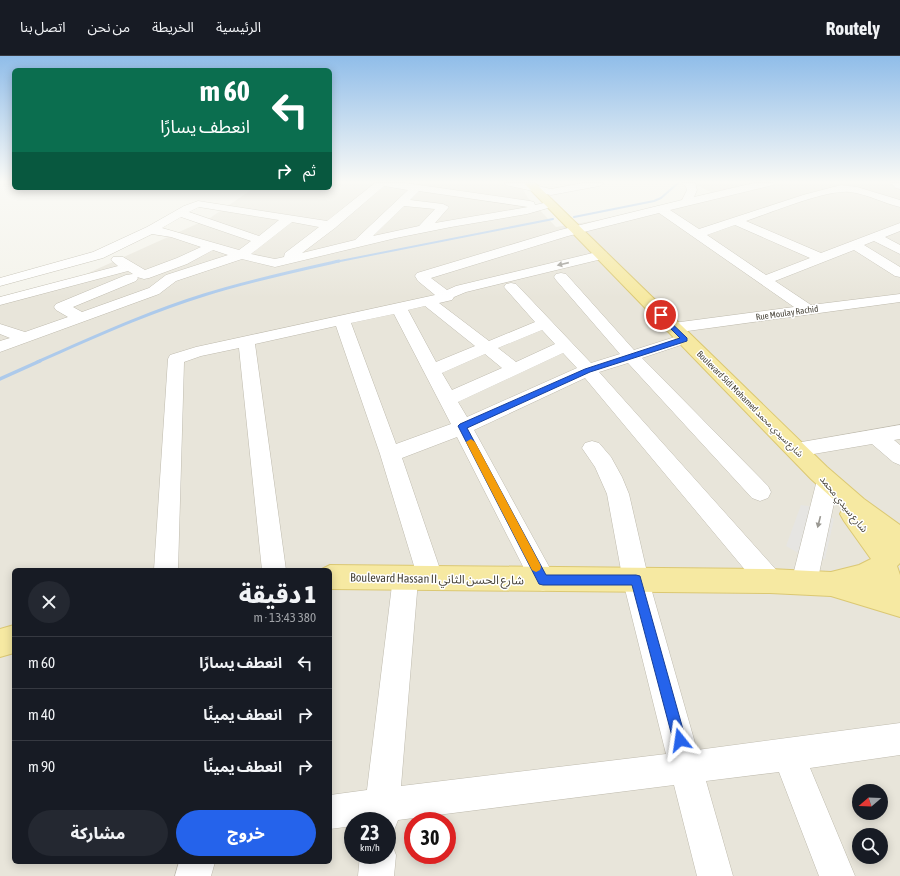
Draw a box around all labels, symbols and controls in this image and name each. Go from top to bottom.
text: Routely [826,17,880,39]
text: اتصل بنا [20,19,66,35]
text: من نحن [88,19,130,35]
text: الخريطة [152,19,194,35]
text: الرئيسية [216,19,261,35]
text: 60 m [200,75,250,107]
icon: left [264,84,316,136]
text: انعطف يسارًا [160,116,250,137]
icon: right [273,160,295,182]
text: ثم [303,162,316,179]
one-way arrow [557,261,569,267]
pin [644,298,678,332]
icon: arrive [650,304,672,326]
street label: Rue Moulay Rachid [755,304,819,322]
street label: Boulevard Sidi Mohamed شارع سيدي محمد [693,349,805,461]
street label: شارع سيدي محمد [816,474,870,536]
one-way arrow [815,515,821,528]
street label: Boulevard Hassan II شارع الحسن الثاني [350,570,524,590]
button: close [28,581,70,623]
text: 1 دقيقة [239,581,316,608]
text: 380 m · 13:43 [253,610,316,625]
icon: left [294,652,316,674]
text: 60 m [28,654,55,671]
text: انعطف يسارًا [199,654,282,671]
icon: right [294,704,316,726]
text: 40 m [28,706,55,723]
text: انعطف يمينًا [203,706,282,723]
position arrow [659,719,701,761]
icon: right [294,756,316,778]
text: 90 m [28,758,55,775]
text: انعطف يمينًا [203,758,282,775]
north arrow [852,784,888,820]
map controls [852,784,888,864]
button: مشاركة [28,810,168,856]
button: خروج [176,810,316,856]
speed limit sign: 30 [404,812,456,864]
text: 23 [361,821,379,844]
button: search [852,828,888,864]
text: km/h [360,842,380,853]

